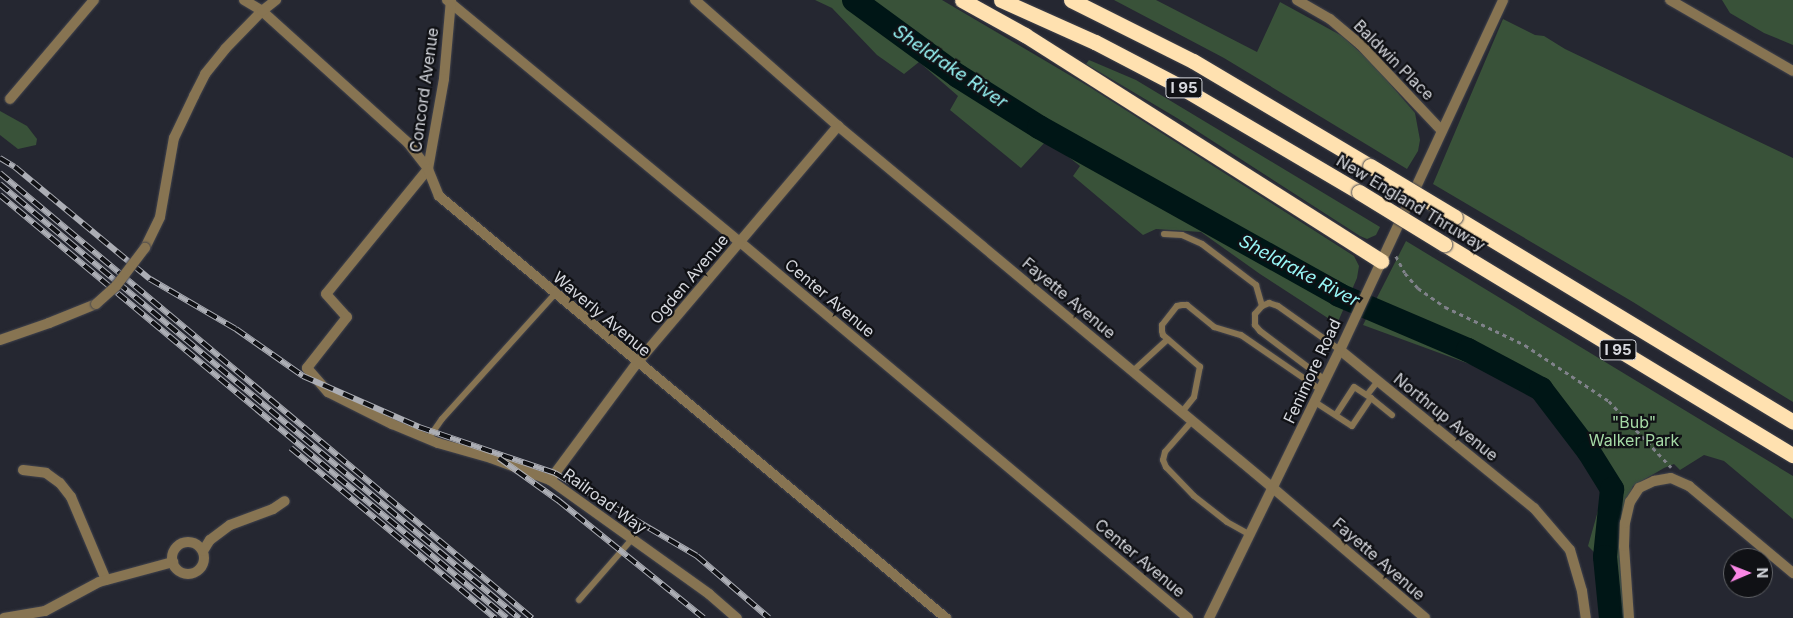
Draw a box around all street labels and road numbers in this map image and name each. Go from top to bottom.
street label: Baldwin Place [1350,16,1438,104]
street label: Concord Avenue [406,26,442,154]
road number: I 95 [1165,76,1203,100]
street label: New England Thruway [1333,151,1489,255]
street label: Ogden Avenue [646,230,732,328]
street label: Fayette Avenue [1018,253,1120,343]
street label: Center Avenue [781,255,879,341]
street label: Waverly Avenue [549,268,655,360]
street label: Fenimore Road [1279,316,1345,426]
road number: I 95 [1599,338,1637,362]
street label: Northrup Avenue [1390,369,1502,465]
street label: Railroad Way [560,464,650,538]
street label: Fayette Avenue [1329,514,1429,604]
street label: Center Avenue [1091,515,1189,601]

